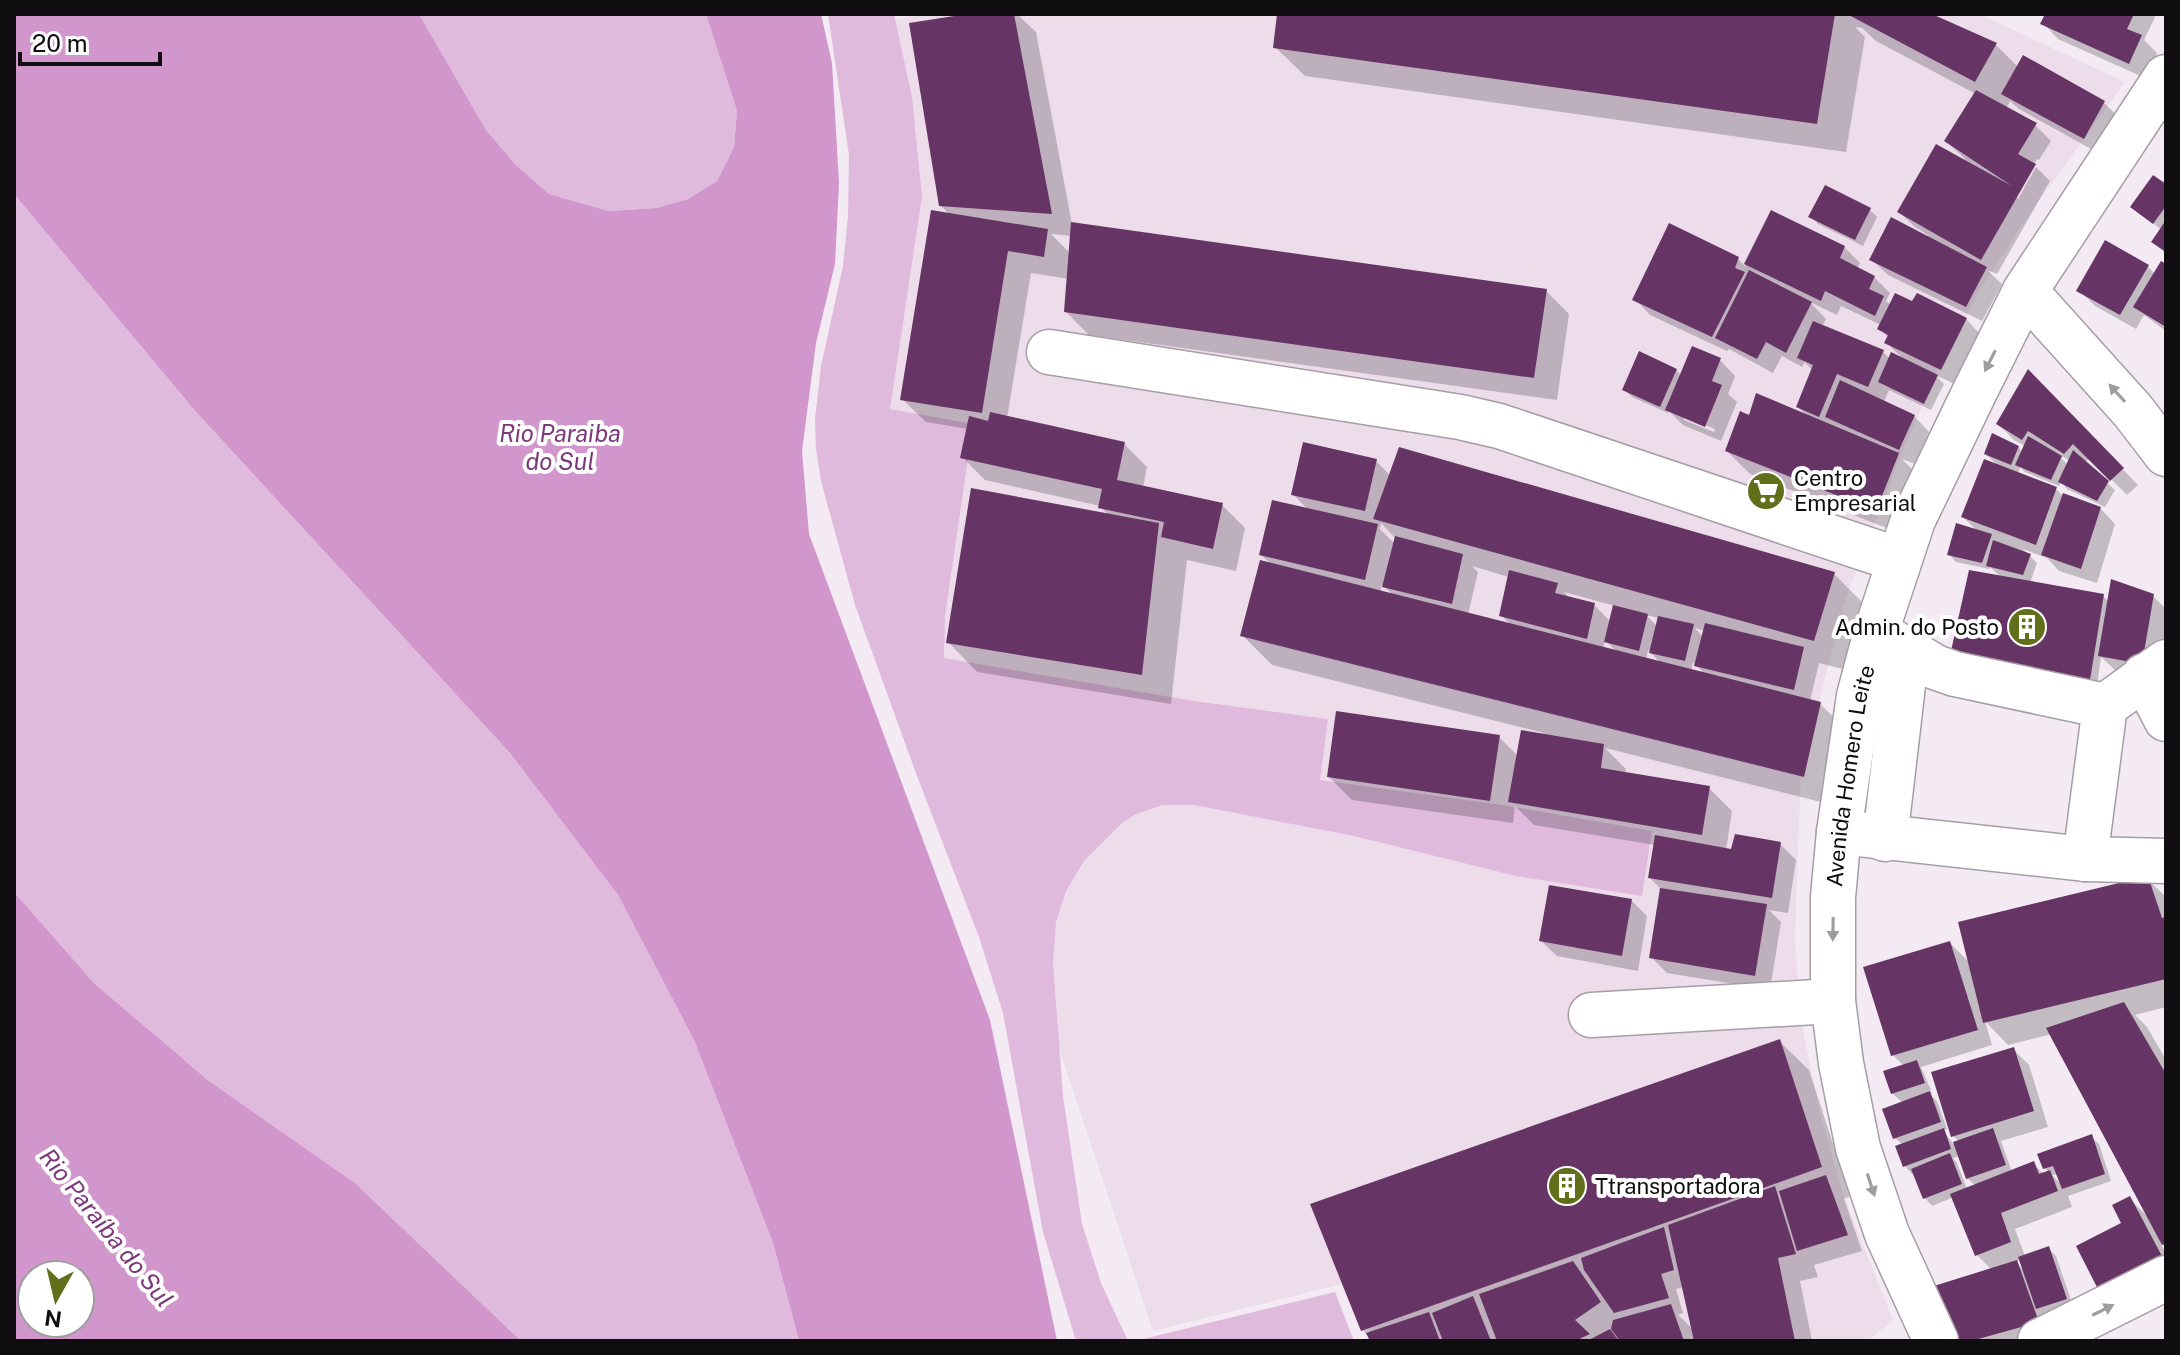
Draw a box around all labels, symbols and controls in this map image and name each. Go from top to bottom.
scale bar [20,16,160,66]
text: 20 m [32,29,88,57]
one-way arrow [1983,349,1997,372]
one-way arrow [2108,384,2126,403]
water label: Rio Paraiba do Sul [499,419,621,475]
place label: Centro Empresarial [1794,465,1917,516]
supermarket icon: Centro Empresarial [1745,470,1787,512]
building icon: Admin. do Posto [2006,606,2048,648]
place label: Admin. do Posto [1835,614,1999,640]
street label: Avenida Homero Leite [1821,662,1880,888]
one-way arrow [1827,917,1839,942]
water label: Rio Paraíba do Sul [34,1142,179,1312]
building icon: Ttransportadora [1546,1165,1588,1207]
place label: Ttransportadora [1595,1173,1761,1199]
one-way arrow [1865,1173,1877,1197]
north arrow [16,1259,96,1339]
one-way arrow [2092,1303,2115,1316]
text: N [43,1305,64,1333]

